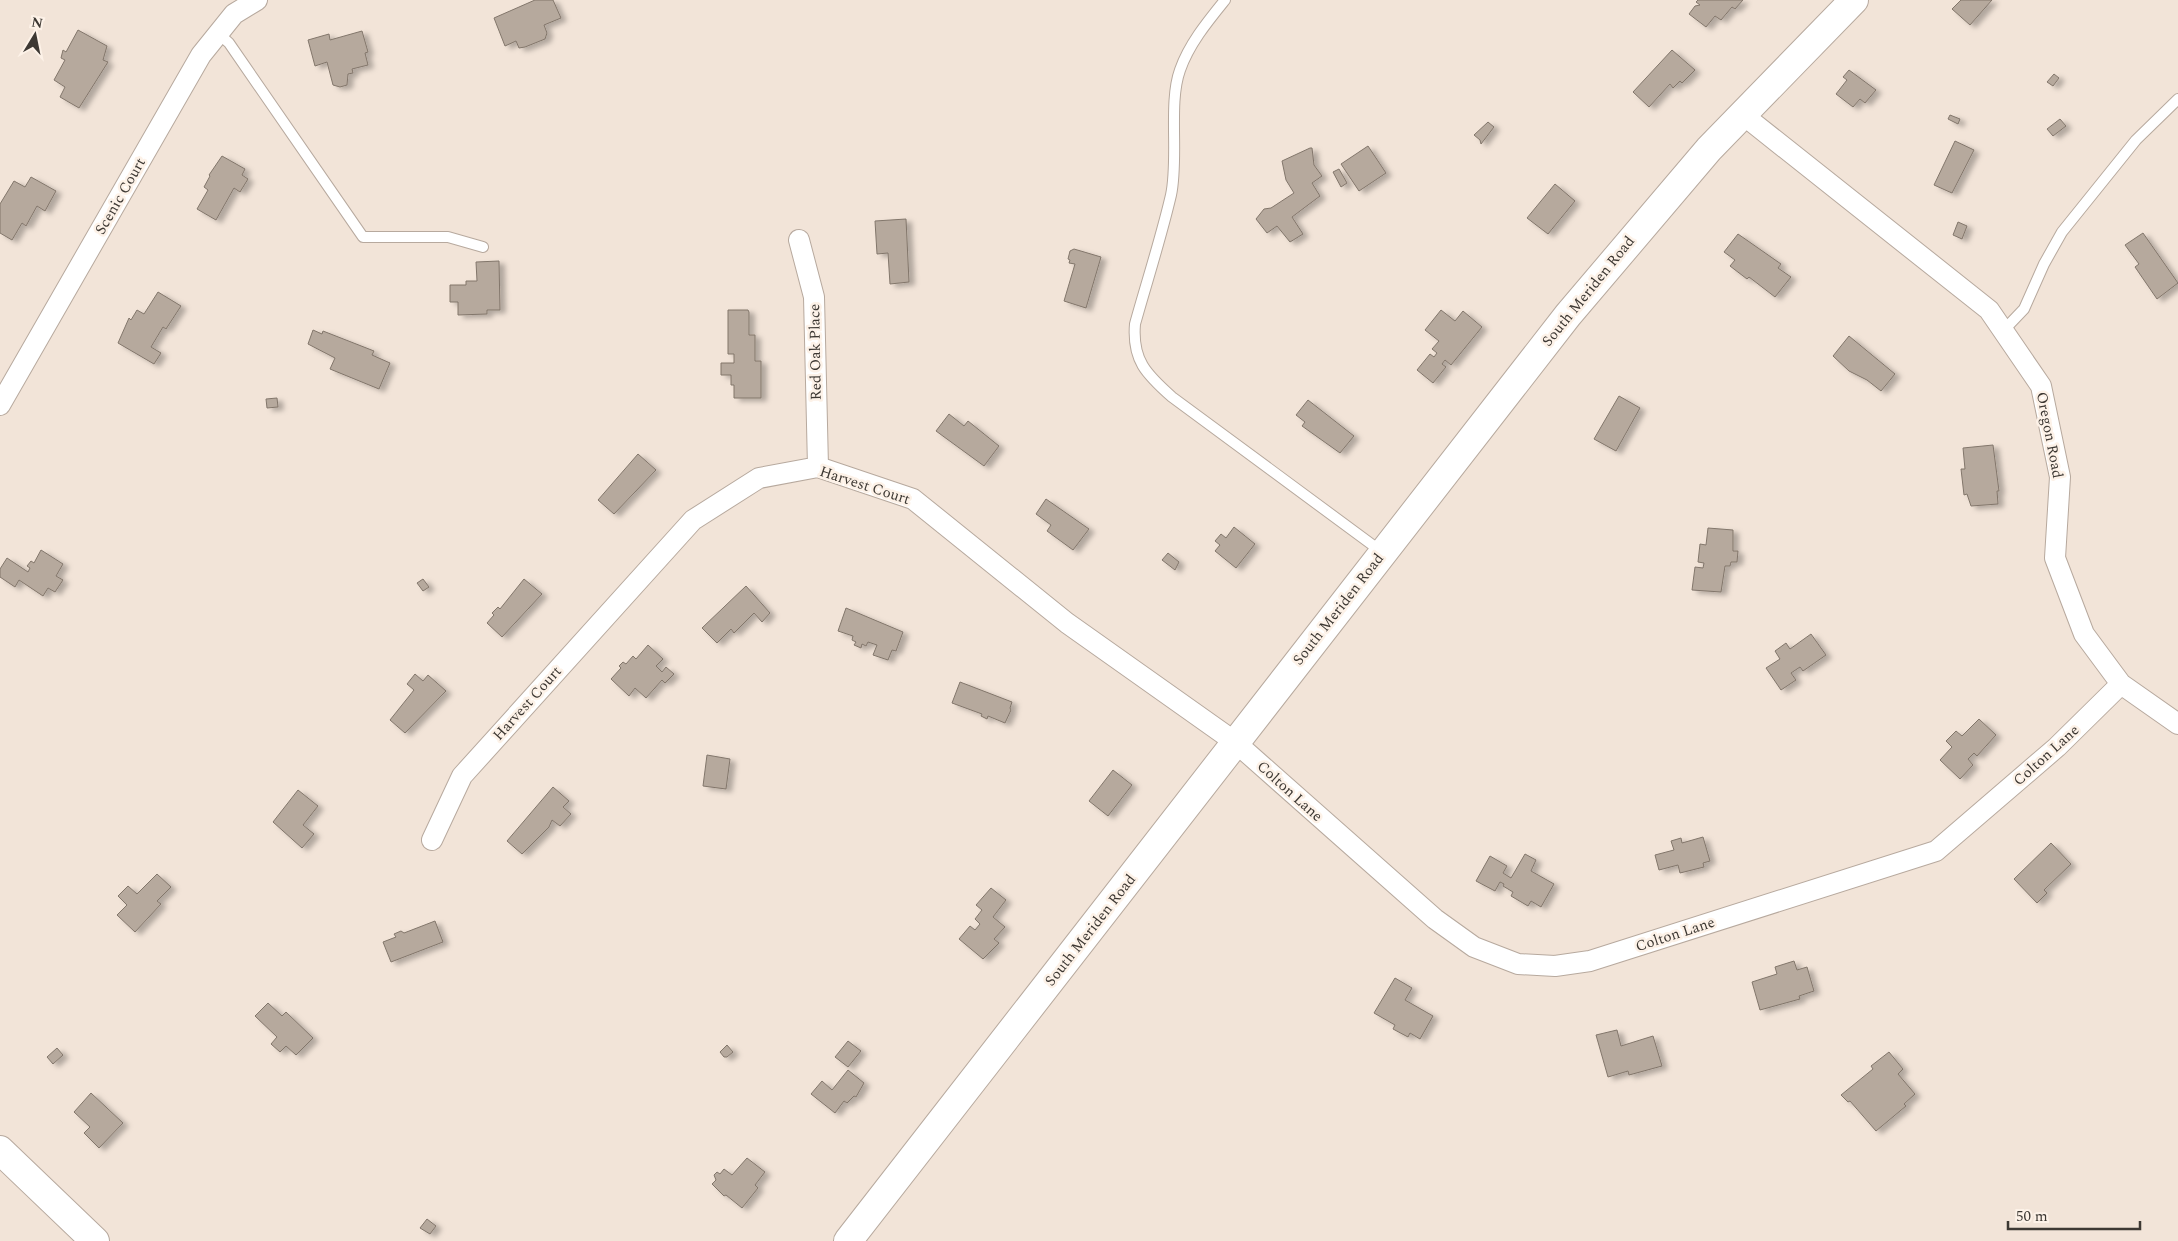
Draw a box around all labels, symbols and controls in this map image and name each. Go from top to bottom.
north arrow [10,10,60,60]
text: N [30,11,45,34]
street label: Scenic Court [89,153,152,239]
street label: South Meriden Road [1536,231,1640,352]
street label: Red Oak Place [803,304,828,400]
street label: Oregon Road [2030,390,2069,480]
street label: Harvest Court [817,460,913,511]
street label: South Meriden Road [1287,548,1390,670]
street label: Harvest Court [487,661,567,746]
street label: Colton Lane [2008,719,2085,791]
street label: Colton Lane [1251,755,1328,827]
street label: South Meriden Road [1039,869,1142,991]
street label: Colton Lane [1633,911,1718,958]
scale bar [2008,1198,2140,1230]
text: 50 m [2016,1205,2048,1228]

